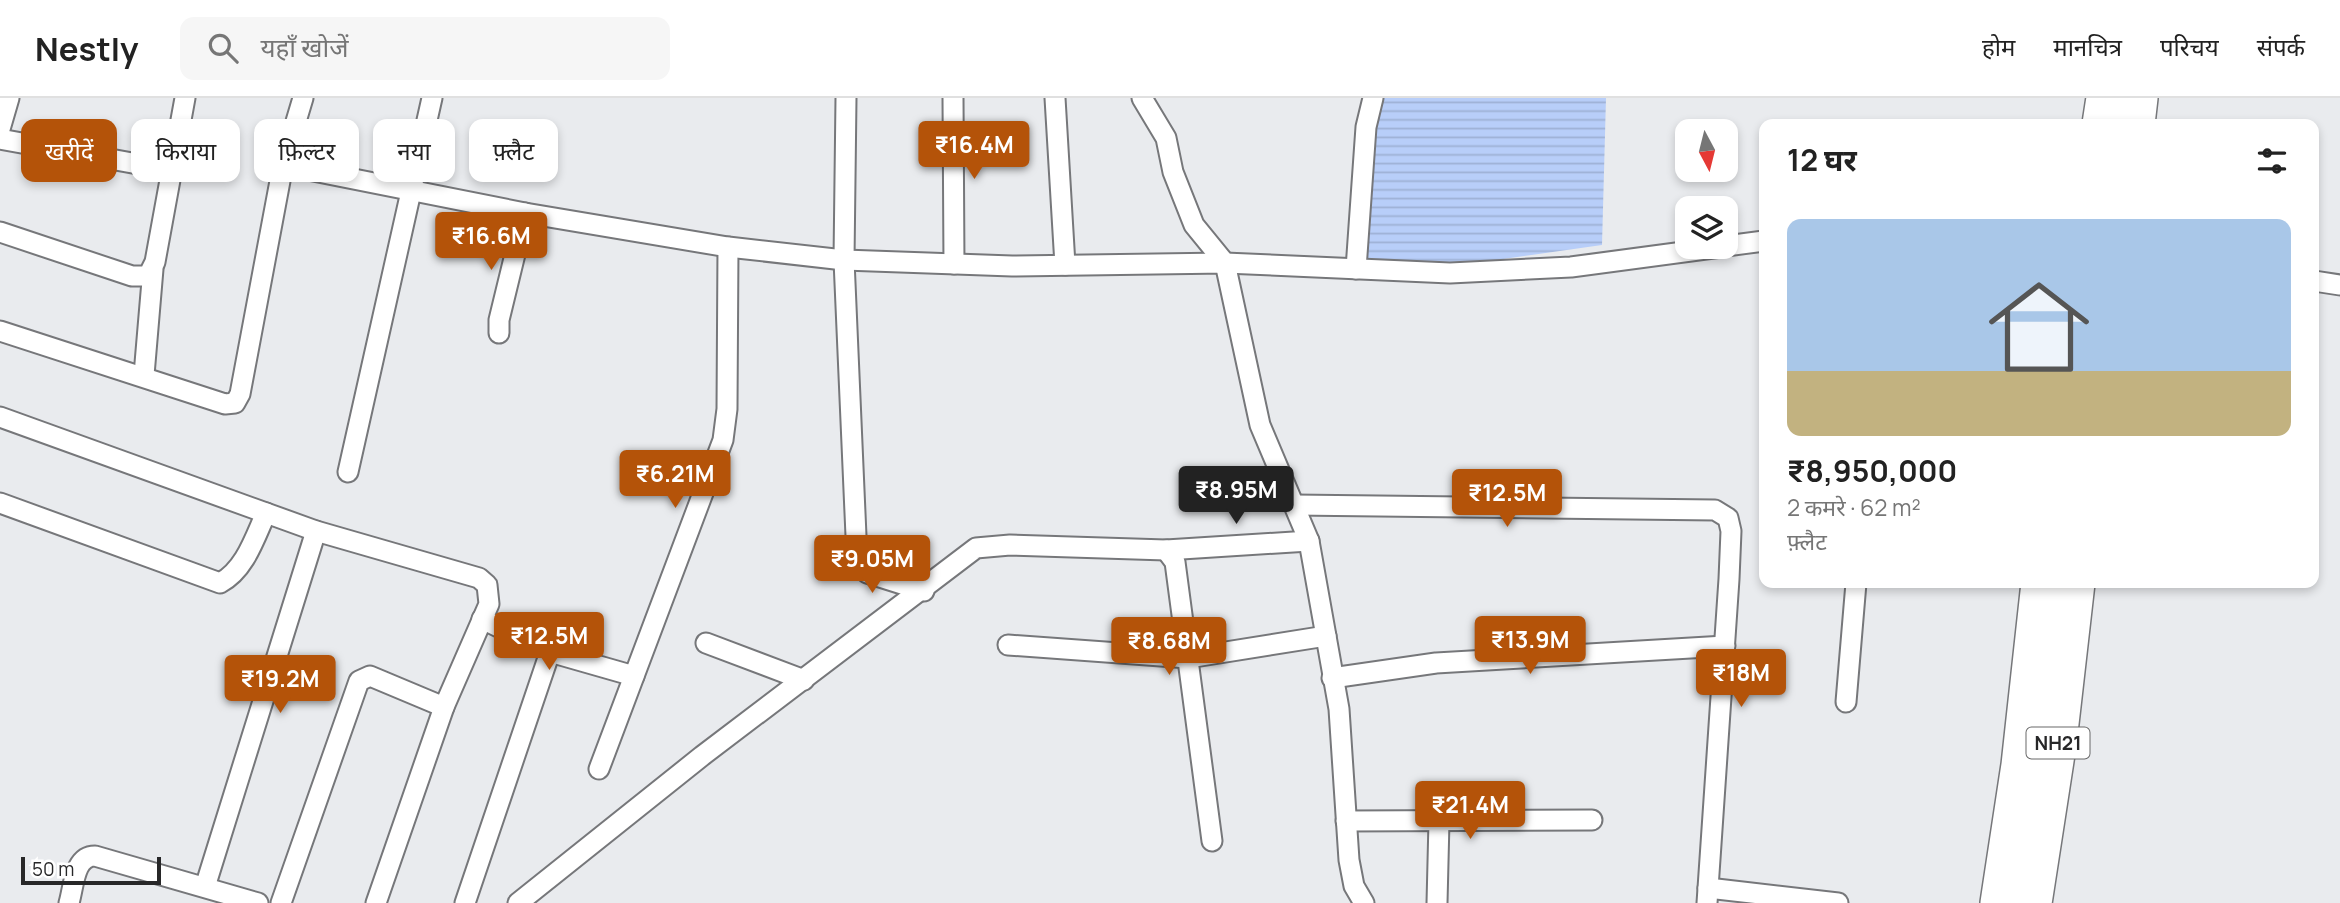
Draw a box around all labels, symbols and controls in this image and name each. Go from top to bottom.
search box [180,17,670,80]
text: Nestly [35,26,138,71]
icon: search [204,29,242,67]
text: यहाँ खोजें [260,29,349,65]
text: होम [1982,30,2015,63]
text: मानचित्र [2053,30,2122,63]
text: परिचय [2160,30,2219,63]
text: संपर्क [2257,30,2305,63]
chip: खरीदें [21,119,117,182]
chip: किराया [131,119,240,182]
chip: फ़िल्टर [254,119,359,182]
chip: नया [373,119,455,182]
chip: फ़्लैट [469,119,558,182]
north arrow [1675,119,1738,182]
map controls [1675,119,1738,259]
pin: ₹16.4M [917,122,1031,181]
text: ₹16.4M [934,128,1014,160]
text: 12 घर [1787,139,1857,180]
icon: filters [2253,142,2291,180]
button: layers [1675,196,1738,259]
pin: ₹16.6M [434,212,548,272]
text: ₹16.6M [451,219,531,251]
icon: home [1976,264,2102,390]
pin: ₹6.21M [618,450,732,510]
text: ₹8,950,000 [1787,450,1957,491]
text: ₹6.21M [636,457,714,489]
pin: ₹8.95M [1179,466,1293,526]
pin: ₹12.5M [1450,470,1564,529]
text: ₹8.95M [1195,473,1277,505]
text: ₹12.5M [1468,476,1546,508]
text: 2 कमरे · 62 m² [1787,491,1921,523]
text: फ़्लैट [1787,525,1827,557]
pin: ₹9.05M [815,536,929,595]
text: ₹9.05M [830,542,914,574]
pin: ₹12.5M [492,612,606,672]
pin: ₹13.9M [1473,616,1587,676]
pin: ₹8.68M [1112,618,1226,677]
text: ₹12.5M [510,619,588,651]
text: ₹13.9M [1491,623,1569,655]
text: ₹8.68M [1127,624,1211,656]
pin: ₹18M [1700,650,1782,709]
pin: ₹19.2M [223,656,337,715]
text: ₹18M [1712,656,1770,688]
text: ₹19.2M [241,662,319,694]
road number: NH21 [2026,728,2090,758]
pin: ₹21.4M [1413,782,1527,841]
text: ₹21.4M [1431,788,1509,820]
scale bar [21,854,161,886]
text: 50 m [32,856,74,882]

